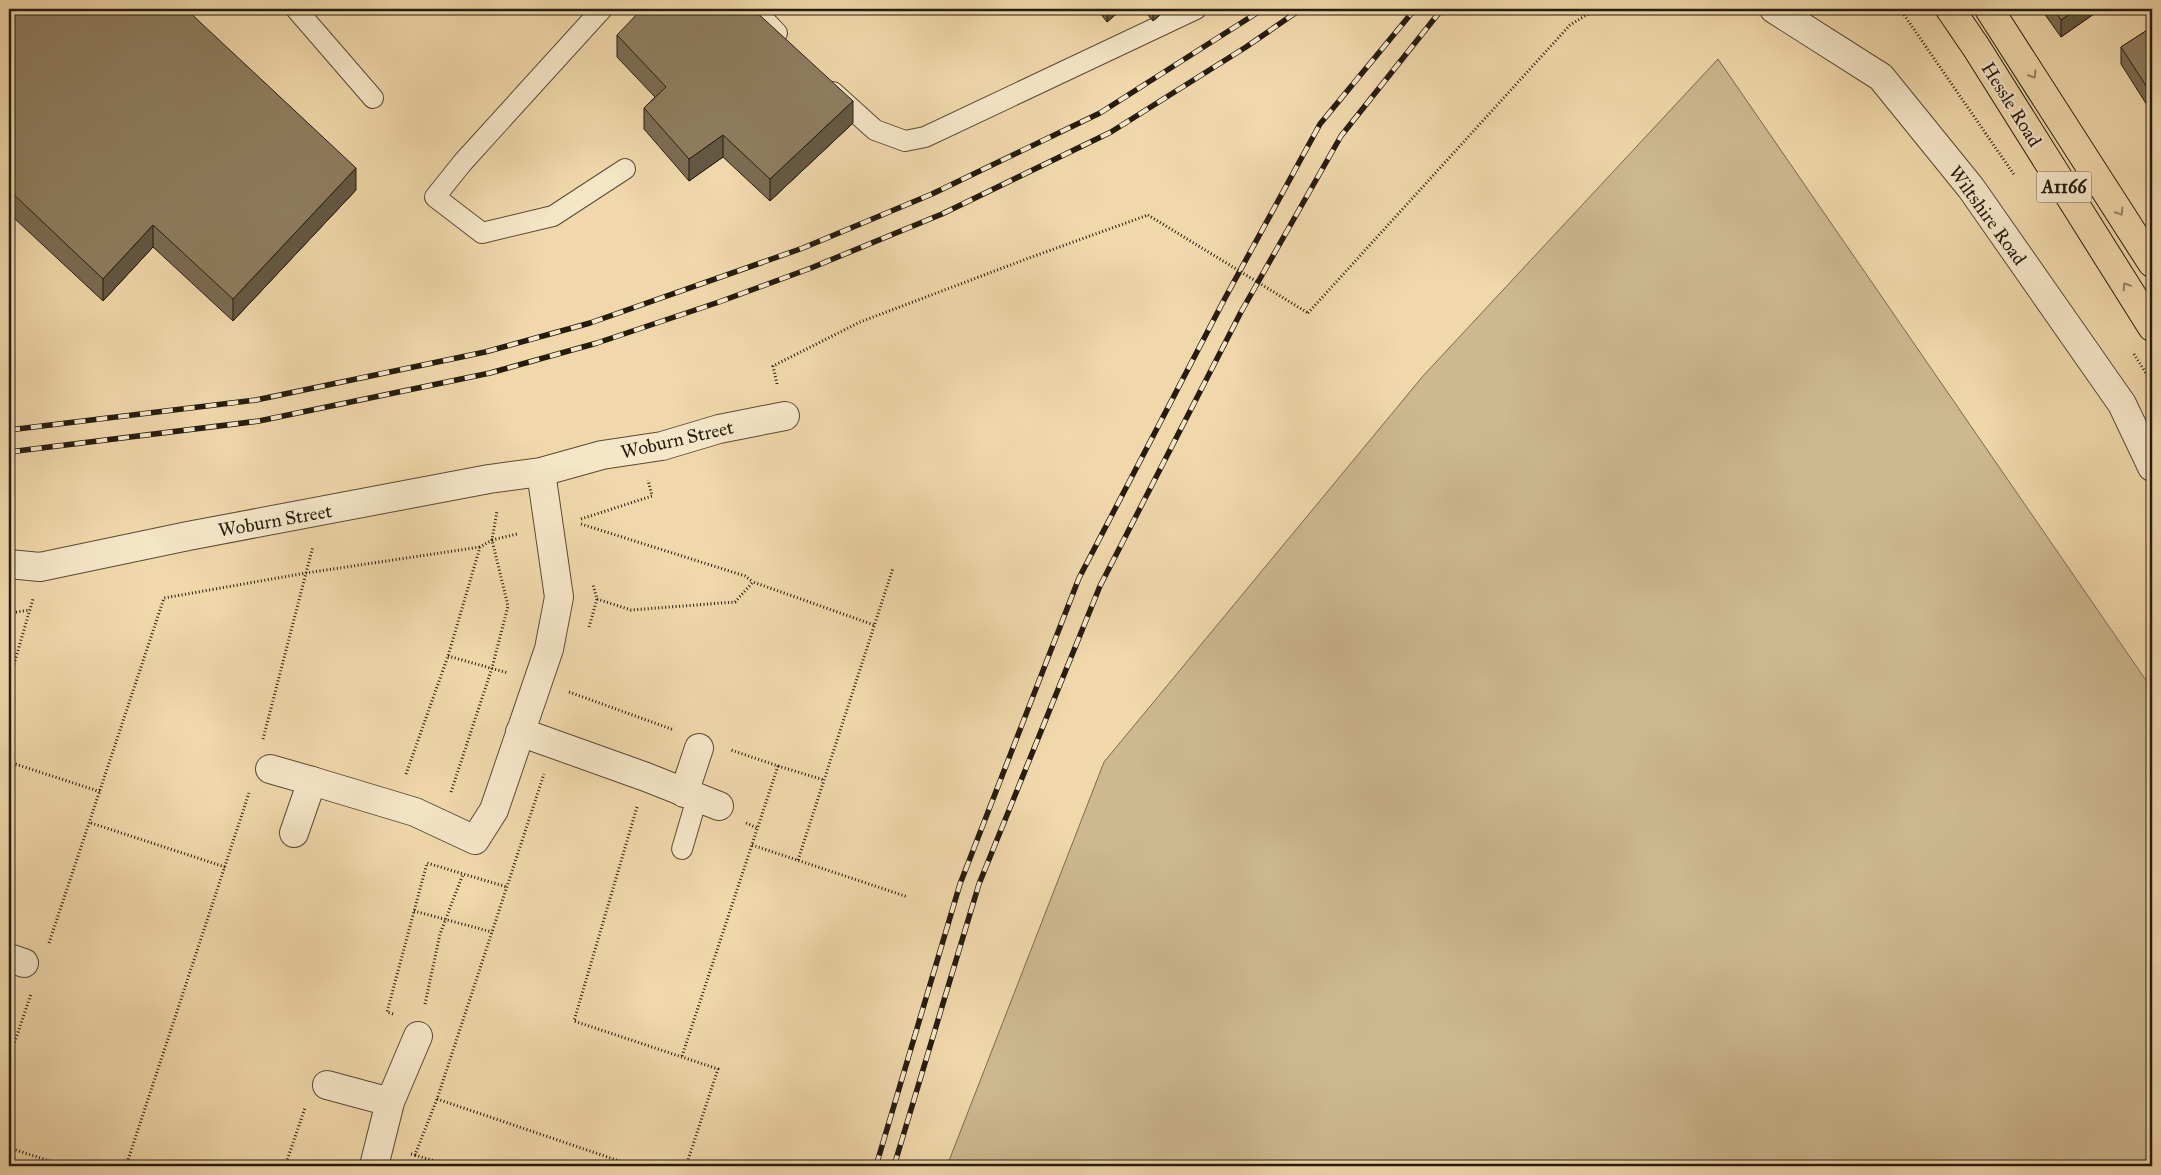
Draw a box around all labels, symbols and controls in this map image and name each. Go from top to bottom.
street label: Hessle Road [1976,58,2047,151]
one-way arrow [2027,69,2036,79]
street label: Wiltshire Road [1944,161,2032,270]
road number: A1166 [2036,172,2092,202]
one-way arrow [2114,206,2123,216]
one-way arrow [2123,282,2133,291]
street label: Woburn Street [619,415,736,464]
street label: Woburn Street [216,499,334,542]

